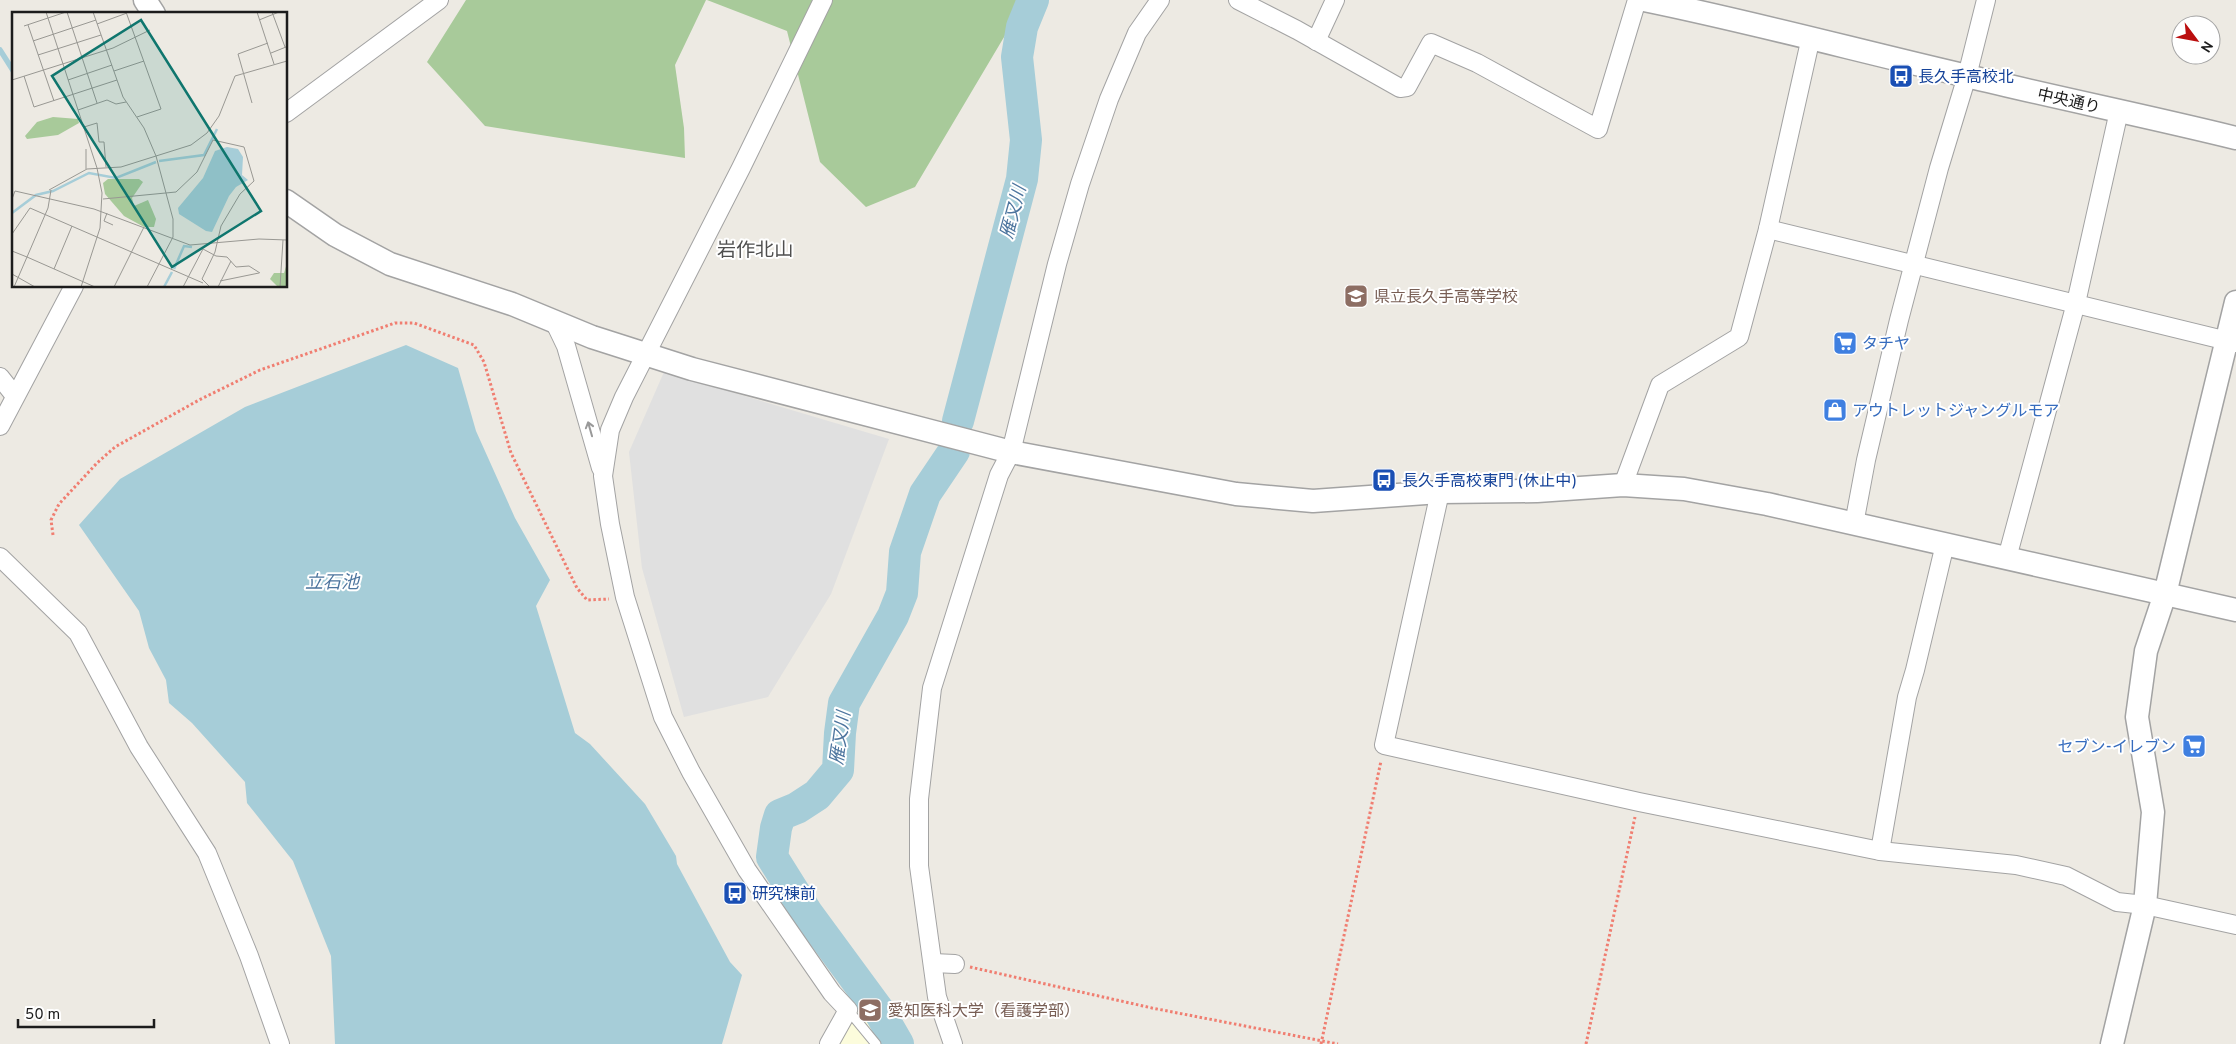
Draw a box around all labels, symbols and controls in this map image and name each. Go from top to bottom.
inset map [12,12,288,288]
north arrow [2171,15,2221,65]
text: N [2196,37,2216,55]
bus stop icon: 長久手高校北 [1888,63,1914,89]
place label: 長久手高校北 [1918,68,2014,88]
street label: 中央通り [2035,85,2102,119]
water label: 雁又川 [996,181,1033,241]
district label: 岩作北山 [717,239,793,263]
school or university icon: 県立長久手高等学校 [1343,283,1369,309]
place label: 県立長久手高等学校 [1374,288,1518,308]
supermarket icon: タチヤ [1832,330,1858,356]
place label: タチヤ [1862,335,1910,355]
shop icon: アウトレットジャングルモア [1822,397,1848,423]
place label: アウトレットジャングルモア [1852,402,2059,422]
one-way arrow [585,421,595,437]
bus stop icon: 長久手高校東門 (休止中) [1371,467,1397,493]
place label: 長久手高校東門 (休止中) [1402,472,1577,492]
water label: 立石池 [305,572,361,595]
water label: 雁又川 [826,708,857,767]
supermarket icon: セブン-イレブン [2181,733,2207,759]
place label: セブン-イレブン [2058,738,2176,758]
bus stop icon: 研究棟前 [722,880,748,906]
place label: 研究棟前 [752,885,816,905]
scale bar [18,996,154,1028]
school or university icon: 愛知医科大学（看護学部） [857,997,883,1023]
place label: 愛知医科大学（看護学部） [888,1002,1080,1022]
text: 50 m [25,1006,60,1025]

